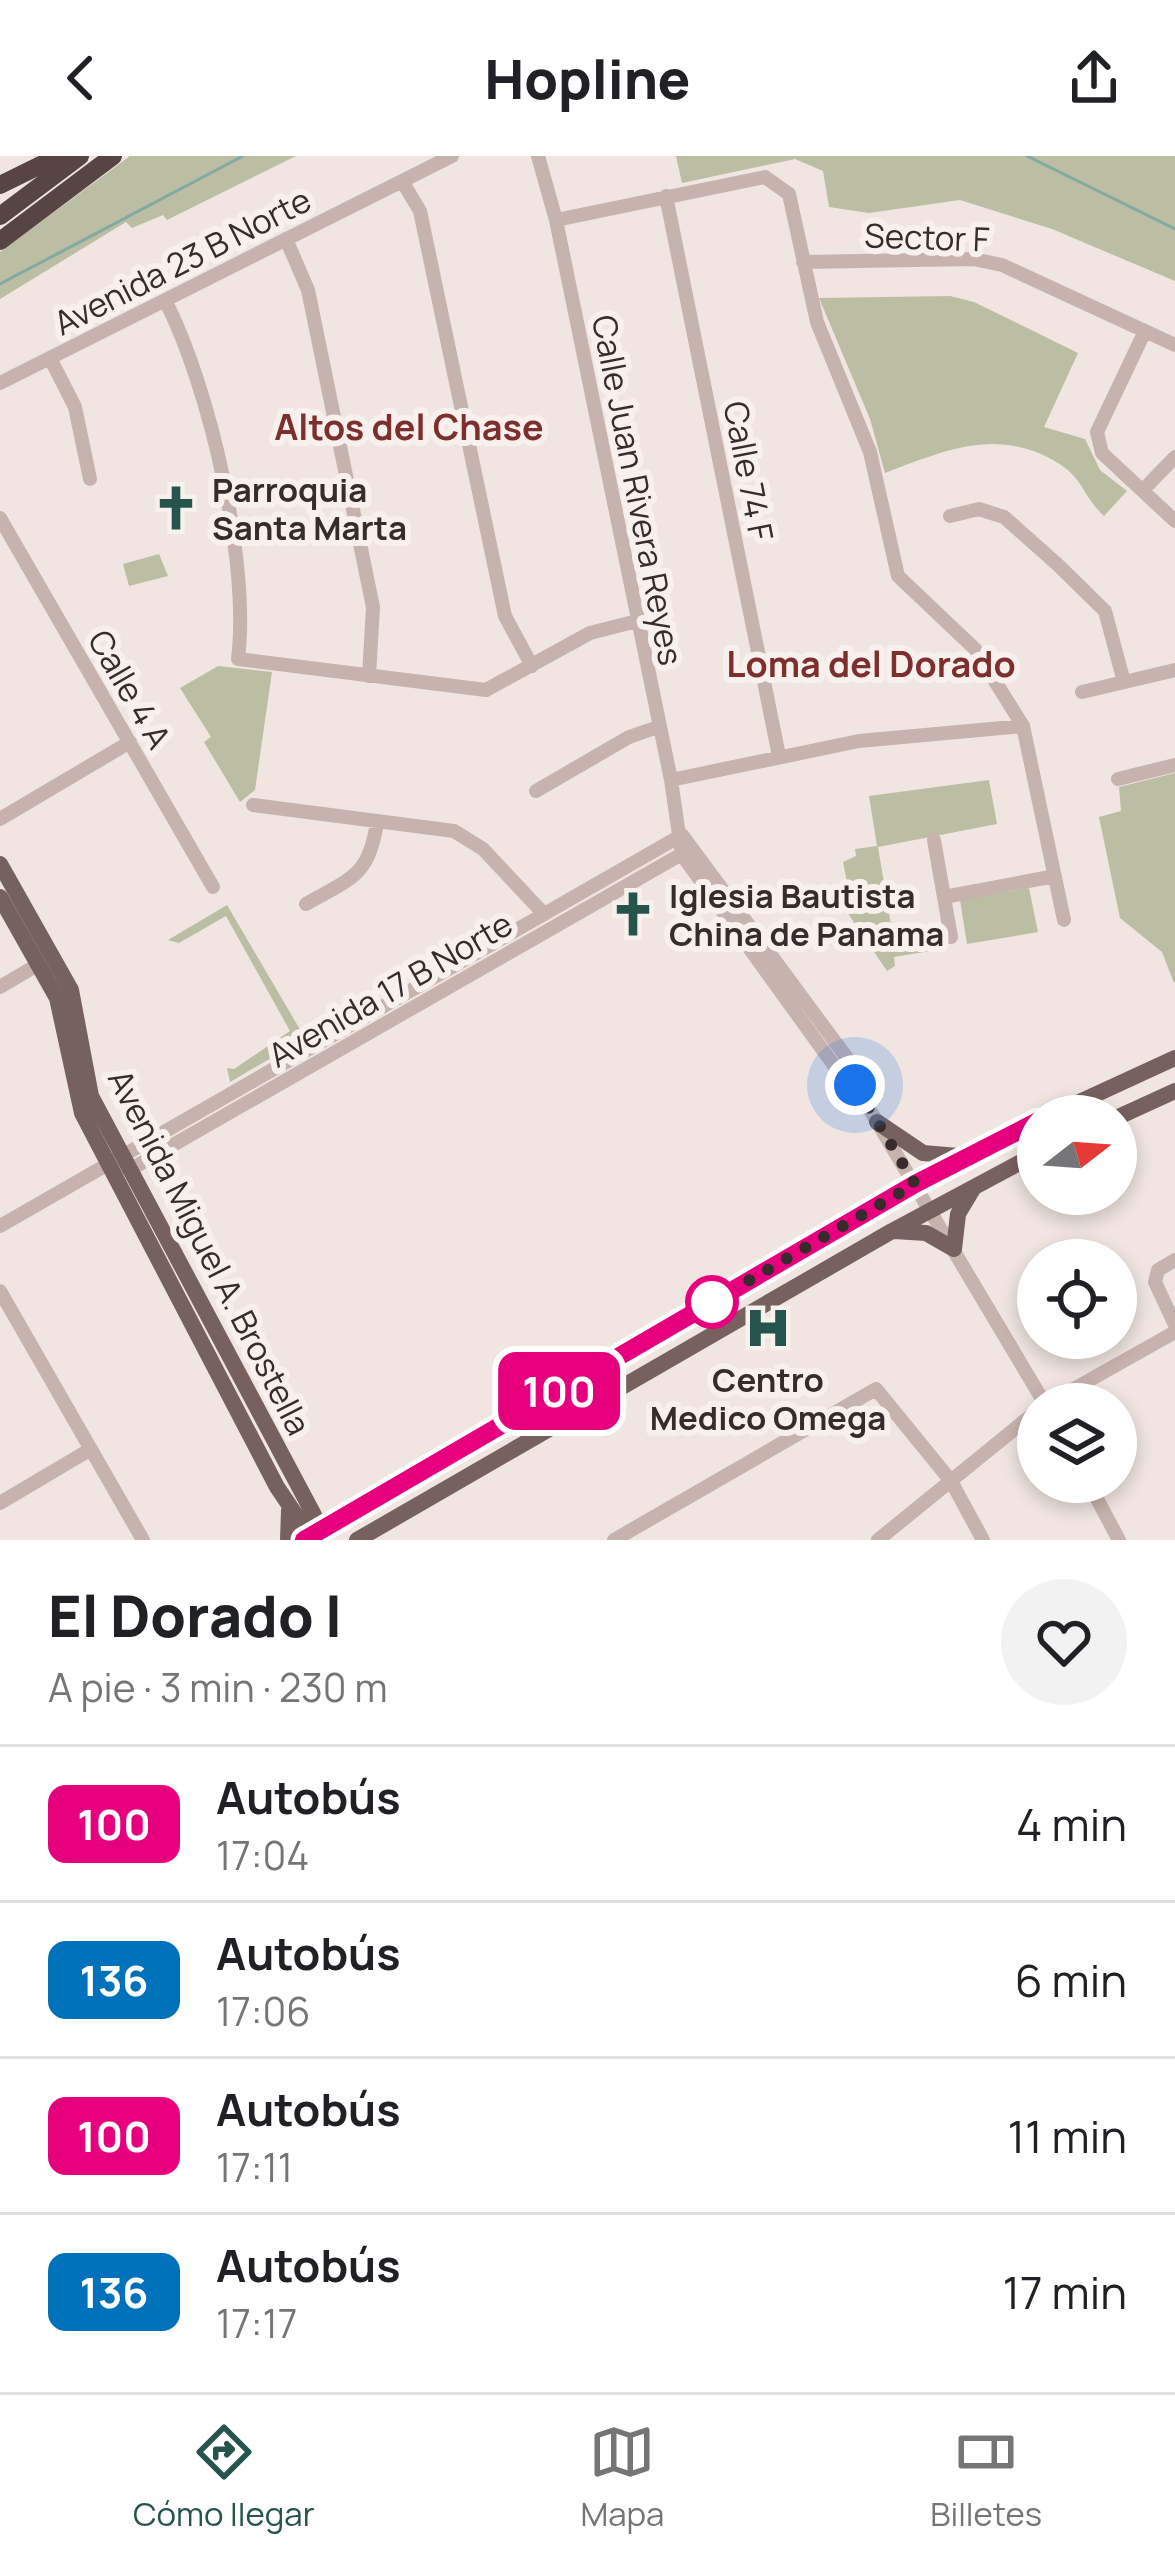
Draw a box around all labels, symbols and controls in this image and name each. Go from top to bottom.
text: Hopline [485,41,690,115]
icon: back [48,45,114,111]
icon: share [1061,45,1127,111]
street label: Avenida 23 B Norte [46,177,318,345]
street label: Sector F [864,212,990,262]
street label: Calle Juan Rivera Reyes [582,311,694,669]
street label: Calle 74 F [713,397,785,545]
district label: Altos del Chase [274,402,544,451]
place label: Parroquia Santa Marta [212,467,407,550]
church icon: Parroquia Santa Marta [151,483,201,533]
street label: Calle 4 A [78,621,182,757]
district label: Loma del Dorado [726,639,1016,688]
place label: Iglesia Bautista China de Panama [669,873,944,956]
church icon: Iglesia Bautista China de Panama [608,889,658,939]
street label: Avenida 17 B Norte [260,901,520,1077]
your location [825,1055,885,1115]
street label: Avenida Miguel A. Brostella [98,1062,322,1442]
north arrow [1017,1095,1137,1215]
map controls [1017,1095,1137,1503]
button: locate [1017,1239,1137,1359]
unlabelled marker [687,1277,737,1327]
hospital icon: Centro Medico Omega [743,1303,793,1353]
line badge: 100 [490,1352,628,1430]
place label: Centro Medico Omega [650,1357,886,1440]
text: 100 [522,1362,596,1420]
button: layers [1017,1383,1137,1503]
text: El Dorado I [48,1576,342,1654]
button: heart [1001,1579,1127,1705]
text: A pie · 3 min · 230 m [48,1660,388,1714]
text: Autobús [216,1766,401,1828]
text: 4 min [1016,1793,1127,1855]
text: 100 [77,1795,151,1853]
text: 17:04 [216,1828,309,1882]
text: Autobús [216,1922,401,1984]
text: 6 min [1015,1949,1127,2011]
text: 136 [80,1951,148,2009]
text: 17:06 [216,1984,310,2038]
text: Autobús [216,2078,401,2140]
text: 11 min [1008,2105,1127,2167]
text: 100 [77,2107,151,2165]
text: 17:11 [216,2140,293,2194]
text: Autobús [216,2234,401,2296]
text: 17 min [1002,2261,1127,2323]
text: 136 [80,2263,148,2321]
text: 17:17 [216,2296,297,2350]
tab: Cómo llegar [133,2419,315,2536]
tab: Mapa [580,2419,664,2536]
tab: Billetes [930,2419,1042,2536]

